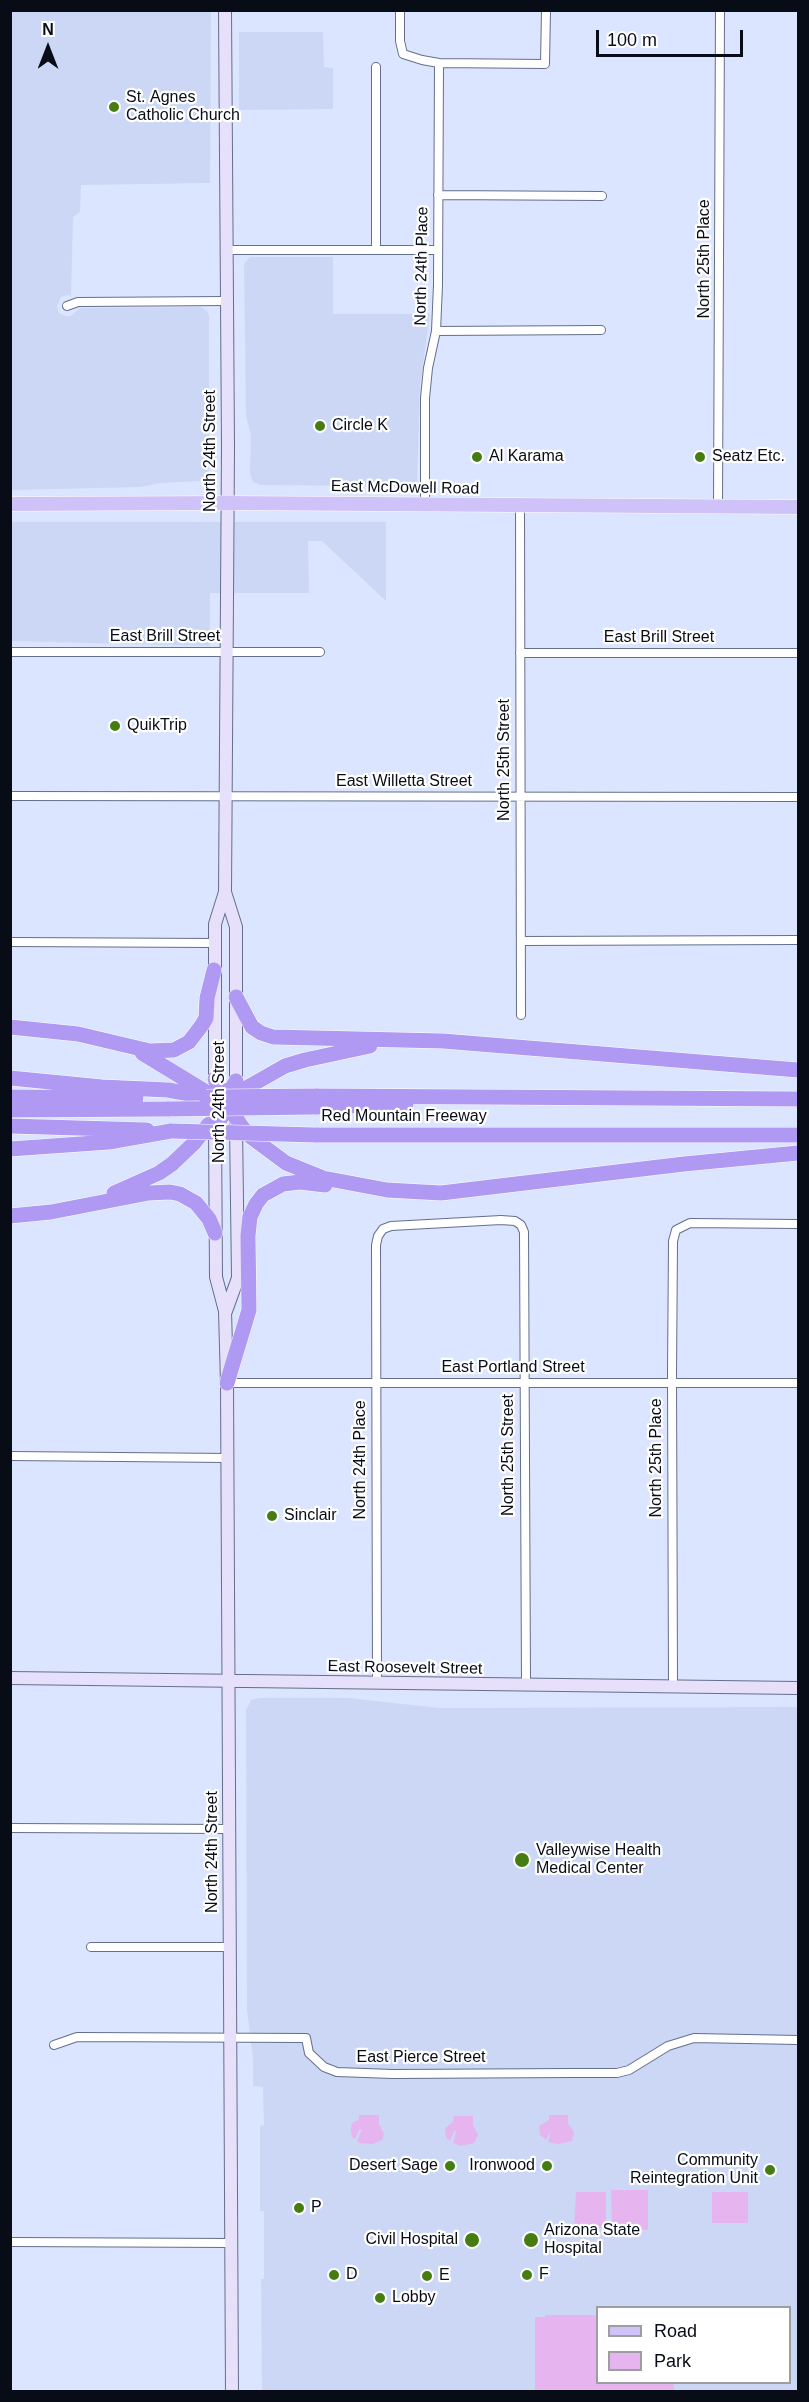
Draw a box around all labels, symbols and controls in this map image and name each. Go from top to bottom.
north arrow [18,18,78,78]
scale bar [599,18,746,56]
text: N [42,21,54,38]
text: 100 m [607,30,657,50]
place label: St. Agnes Catholic Church [126,88,240,126]
marker: St. Agnes Catholic Church [107,100,121,114]
street label: North 25th Place [695,199,715,319]
street label: North 24th Place [411,206,433,326]
street label: North 24th Street [201,390,221,512]
place label: Circle K [332,416,388,436]
marker: Circle K [313,419,327,433]
place label: Al Karama [489,447,564,467]
place label: Seatz Etc. [712,447,785,467]
marker: Al Karama [470,450,484,464]
marker: Seatz Etc. [693,450,707,464]
street label: East McDowell Road [331,477,479,499]
street label: East Brill Street [110,627,220,647]
street label: East Brill Street [604,628,714,648]
street label: North 25th Street [495,699,515,821]
place label: QuikTrip [127,716,187,736]
marker: QuikTrip [108,719,122,733]
street label: East Willetta Street [336,772,472,792]
street label: North 24th Street [210,1041,230,1163]
street label: Red Mountain Freeway [321,1107,487,1127]
street label: East Portland Street [441,1358,585,1378]
street label: North 25th Street [499,1394,519,1516]
street label: North 25th Place [647,1398,667,1518]
street label: North 24th Place [351,1400,371,1520]
place label: Sinclair [284,1506,336,1526]
marker: Sinclair [265,1509,279,1523]
street label: East Roosevelt Street [327,1657,483,1679]
street label: North 24th Street [203,1791,223,1913]
place label: Valleywise Health Medical Center [536,1841,661,1879]
marker: Valleywise Health Medical Center [513,1851,531,1869]
street label: East Pierce Street [357,2048,485,2068]
place label: Community Reintegration Unit [630,2151,758,2189]
place label: Desert Sage [349,2156,438,2176]
place label: Ironwood [469,2156,535,2176]
marker: Desert Sage [443,2159,457,2173]
marker: Ironwood [540,2159,554,2173]
marker: Community Reintegration Unit [763,2163,777,2177]
place label: P [311,2198,322,2218]
marker: P [292,2201,306,2215]
place label: Arizona State Hospital [544,2221,640,2259]
place label: Civil Hospital [366,2230,458,2250]
marker: Civil Hospital [463,2231,481,2249]
marker: Arizona State Hospital [522,2231,540,2249]
place label: D [346,2265,358,2285]
place label: F [539,2265,549,2285]
place label: E [439,2266,450,2286]
marker: D [327,2268,341,2282]
marker: F [520,2268,534,2282]
marker: E [420,2269,434,2283]
place label: Lobby [392,2288,436,2308]
marker: Lobby [373,2291,387,2305]
legend [596,2306,791,2384]
text: Road [654,2321,697,2341]
text: Park [654,2351,691,2371]

